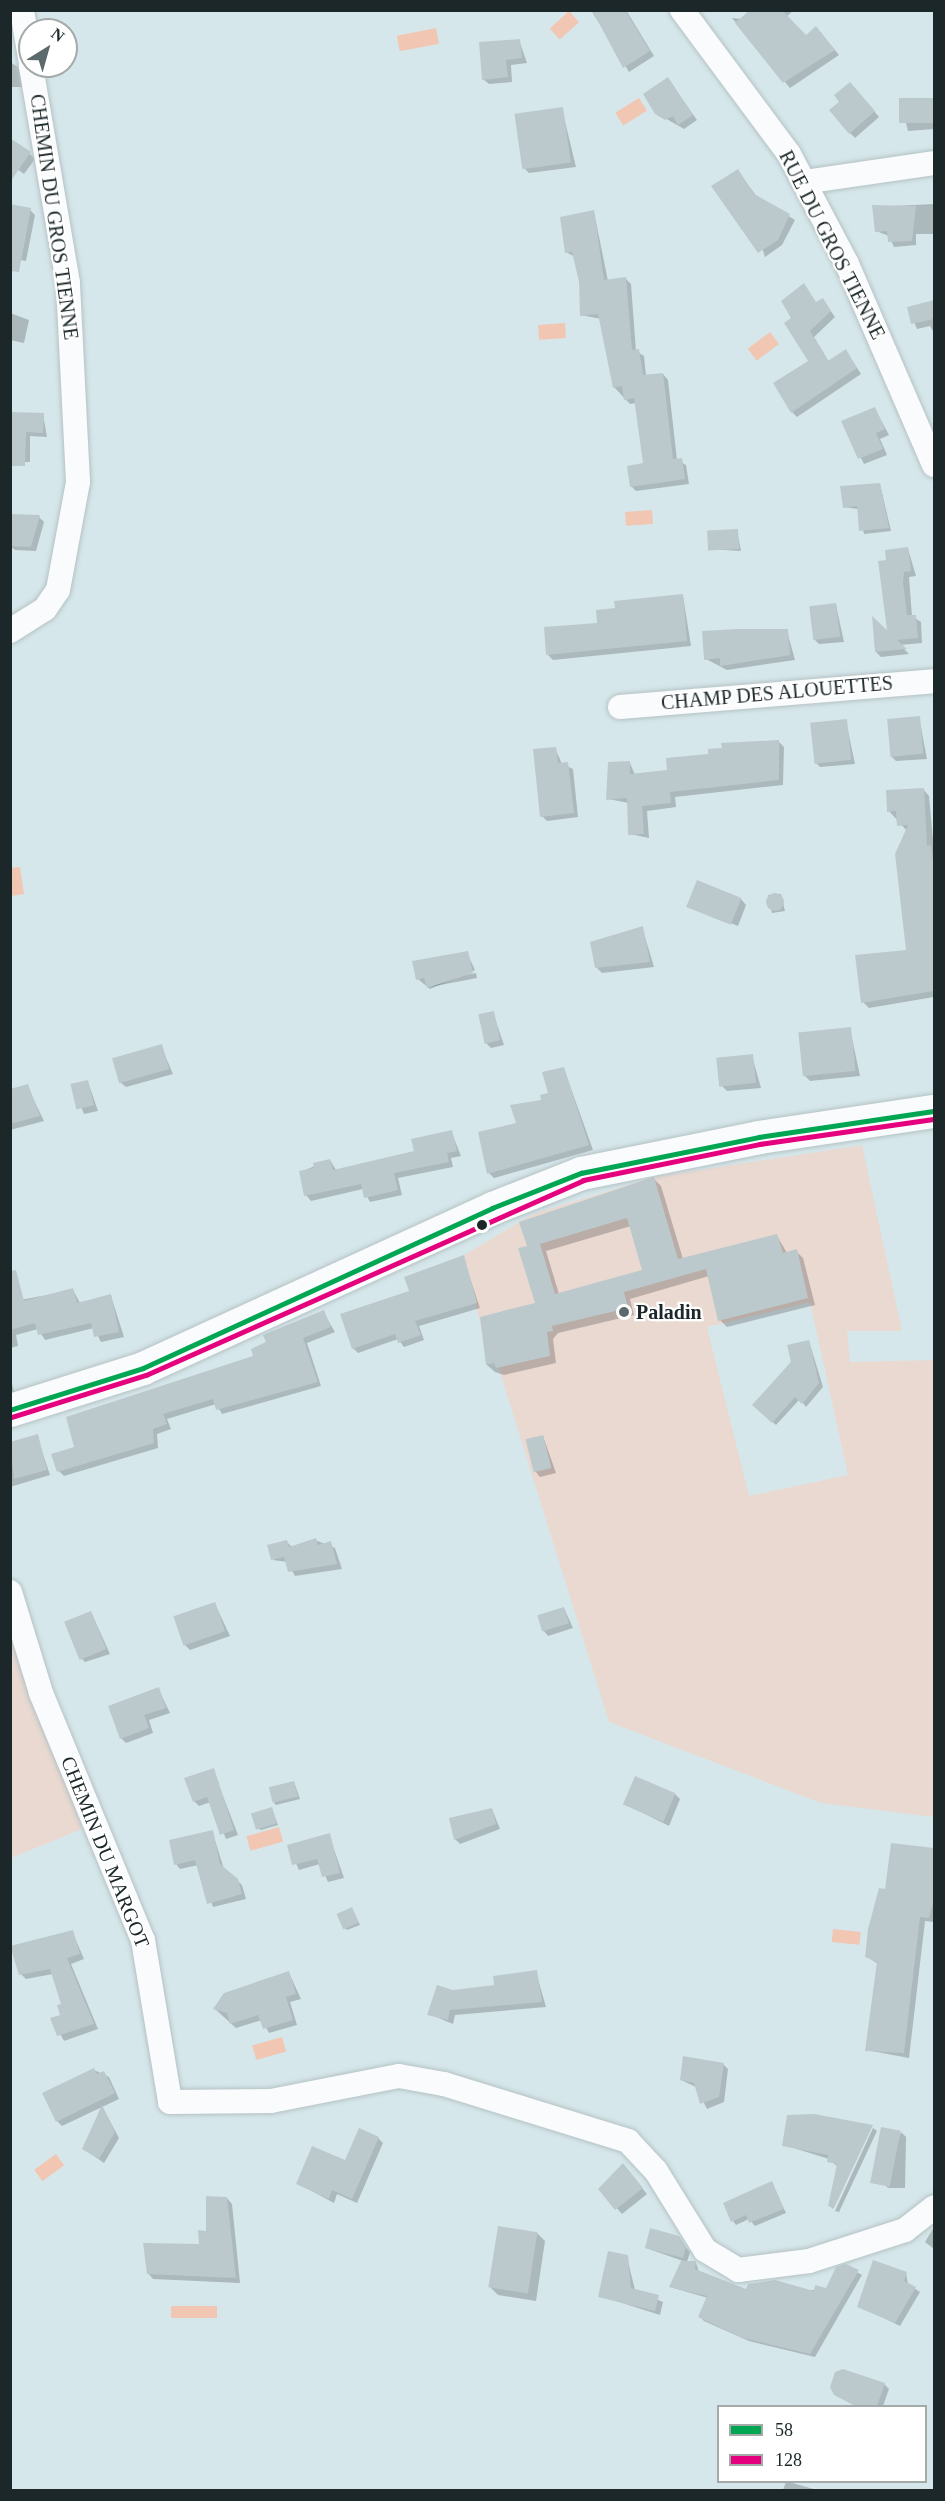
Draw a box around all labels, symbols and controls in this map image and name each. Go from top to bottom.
north arrow [18,18,78,78]
text: N [48,25,68,45]
street label: CHEMIN DU GROS TIENNE [25,92,83,342]
street label: RUE DU GROS TIENNE [774,146,890,344]
street label: CHAMP DES ALOUETTES [659,671,895,715]
unlabelled marker [476,1219,488,1231]
place label: Paladin [636,1300,702,1324]
marker: Paladin [617,1305,631,1319]
street label: CHEMIN DU MARGOT [56,1753,154,1951]
legend [717,2405,927,2483]
text: 58 [775,2420,793,2440]
text: 128 [775,2450,802,2470]

